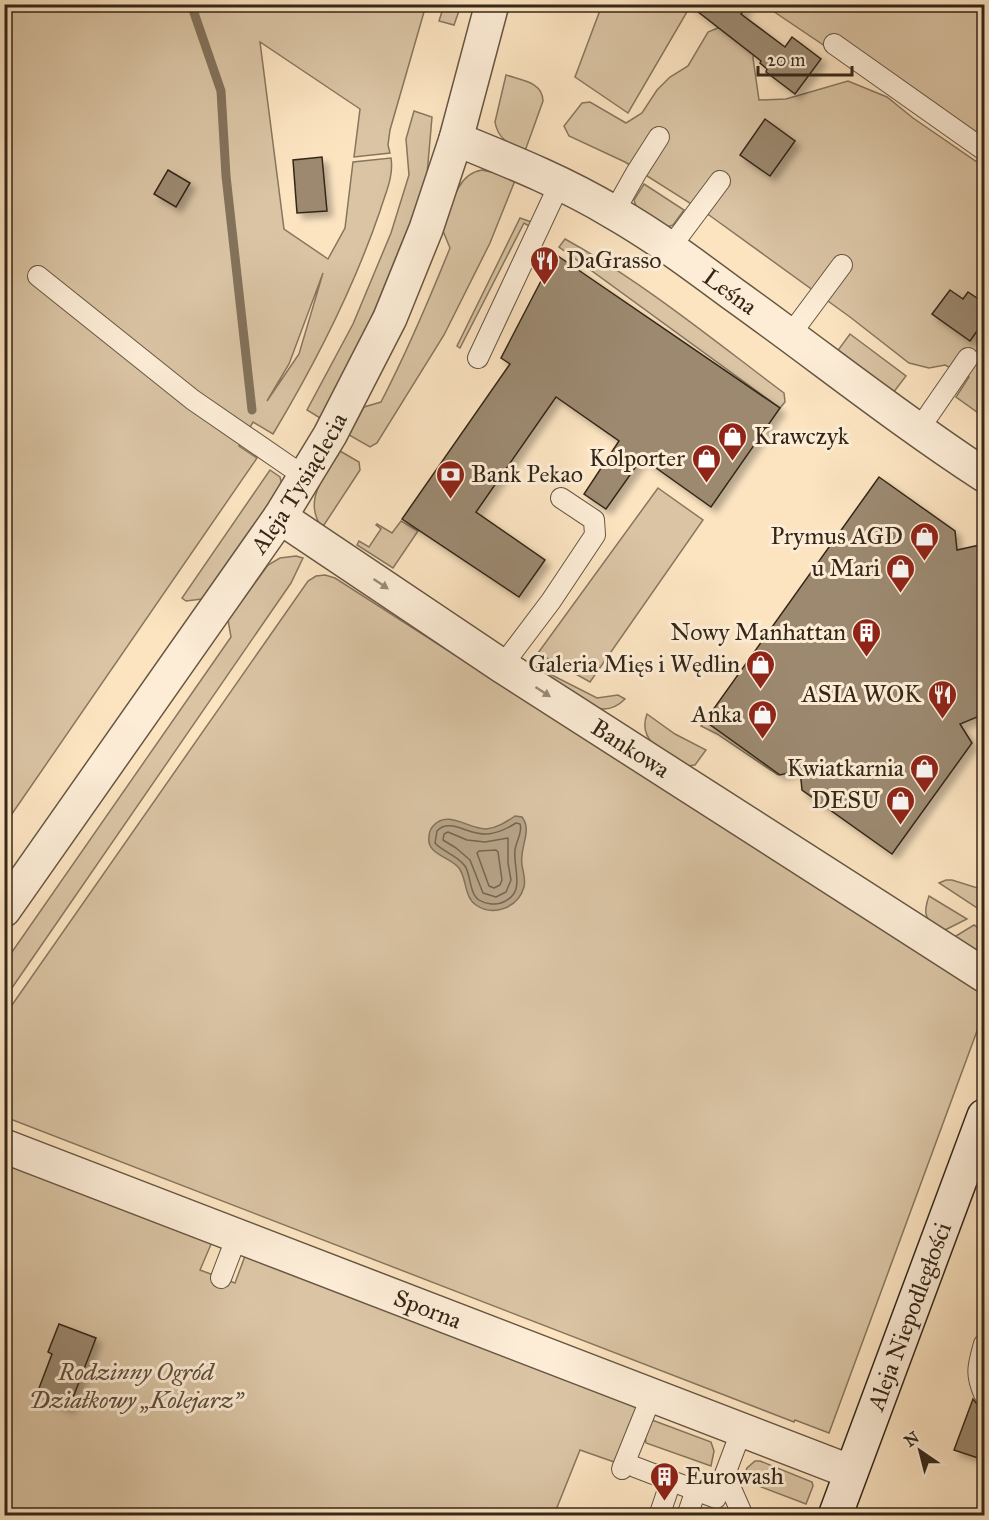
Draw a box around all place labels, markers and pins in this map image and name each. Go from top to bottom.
restaurant icon: DaGrasso [529,244,561,286]
place label: DaGrasso [566,245,662,275]
shop icon: Krawczyk [717,420,749,462]
place label: Krawczyk [754,421,850,451]
shop icon: Kolporter [690,442,722,484]
place label: Kolporter [589,443,685,473]
bank icon: Bank Pekao [434,458,466,500]
place label: Bank Pekao [471,459,583,489]
shop icon: Prymus AGD [908,520,940,562]
place label: Prymus AGD [770,521,903,551]
shop icon: u Mari [885,552,917,594]
place label: u Mari [812,553,880,583]
building icon: Nowy Manhattan [851,616,883,658]
place label: Nowy Manhattan [670,617,846,647]
shop icon: Galeria Mięs i Wędlin [745,648,777,690]
place label: Galeria Mięs i Wędlin [528,649,740,679]
restaurant icon: ASIA WOK [926,678,958,720]
place label: ASIA WOK [801,679,922,709]
shop icon: Anka [747,698,779,740]
place label: Anka [691,699,743,729]
shop icon: Kwiatkarnia [909,752,941,794]
place label: Kwiatkarnia [787,753,905,783]
shop icon: DESU [885,784,917,826]
place label: DESU [811,785,880,815]
building icon: Eurowash [648,1460,680,1502]
place label: Eurowash [685,1461,784,1491]

